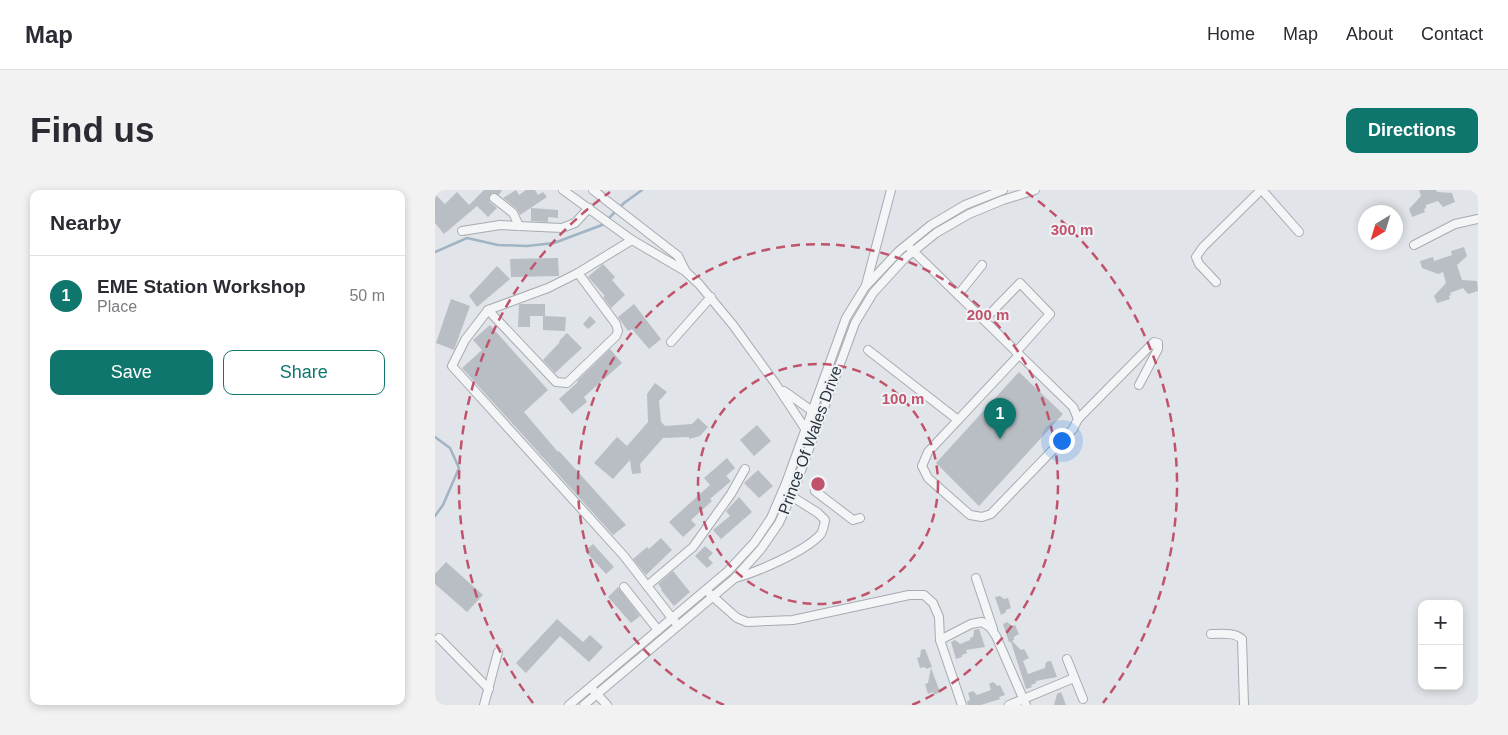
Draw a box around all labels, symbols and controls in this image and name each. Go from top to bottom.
text: Map [25,21,73,48]
text: Home [1207,24,1255,44]
text: Map [1283,24,1318,44]
text: About [1346,24,1393,44]
text: Contact [1421,24,1483,44]
button: Directions [1346,108,1478,153]
text: Find us [30,110,154,149]
north arrow [1358,205,1403,250]
text: Nearby [50,211,121,234]
text: 300 m [1051,221,1093,238]
text: EME Station Workshop [97,276,306,297]
text: 1 [62,287,70,304]
text: 50 m [349,287,385,304]
text: Place [97,298,137,315]
text: 200 m [967,306,1009,323]
button: Save [50,350,213,395]
button: Share [223,350,385,395]
street label: Prince Of Wales Drive [775,363,845,517]
text: 100 m [882,390,924,407]
pin: 1 [984,398,1016,439]
your location [1049,428,1075,454]
centre of rings [809,475,827,493]
map controls [1418,600,1463,690]
button: + [1418,600,1463,645]
button: − [1418,645,1463,690]

